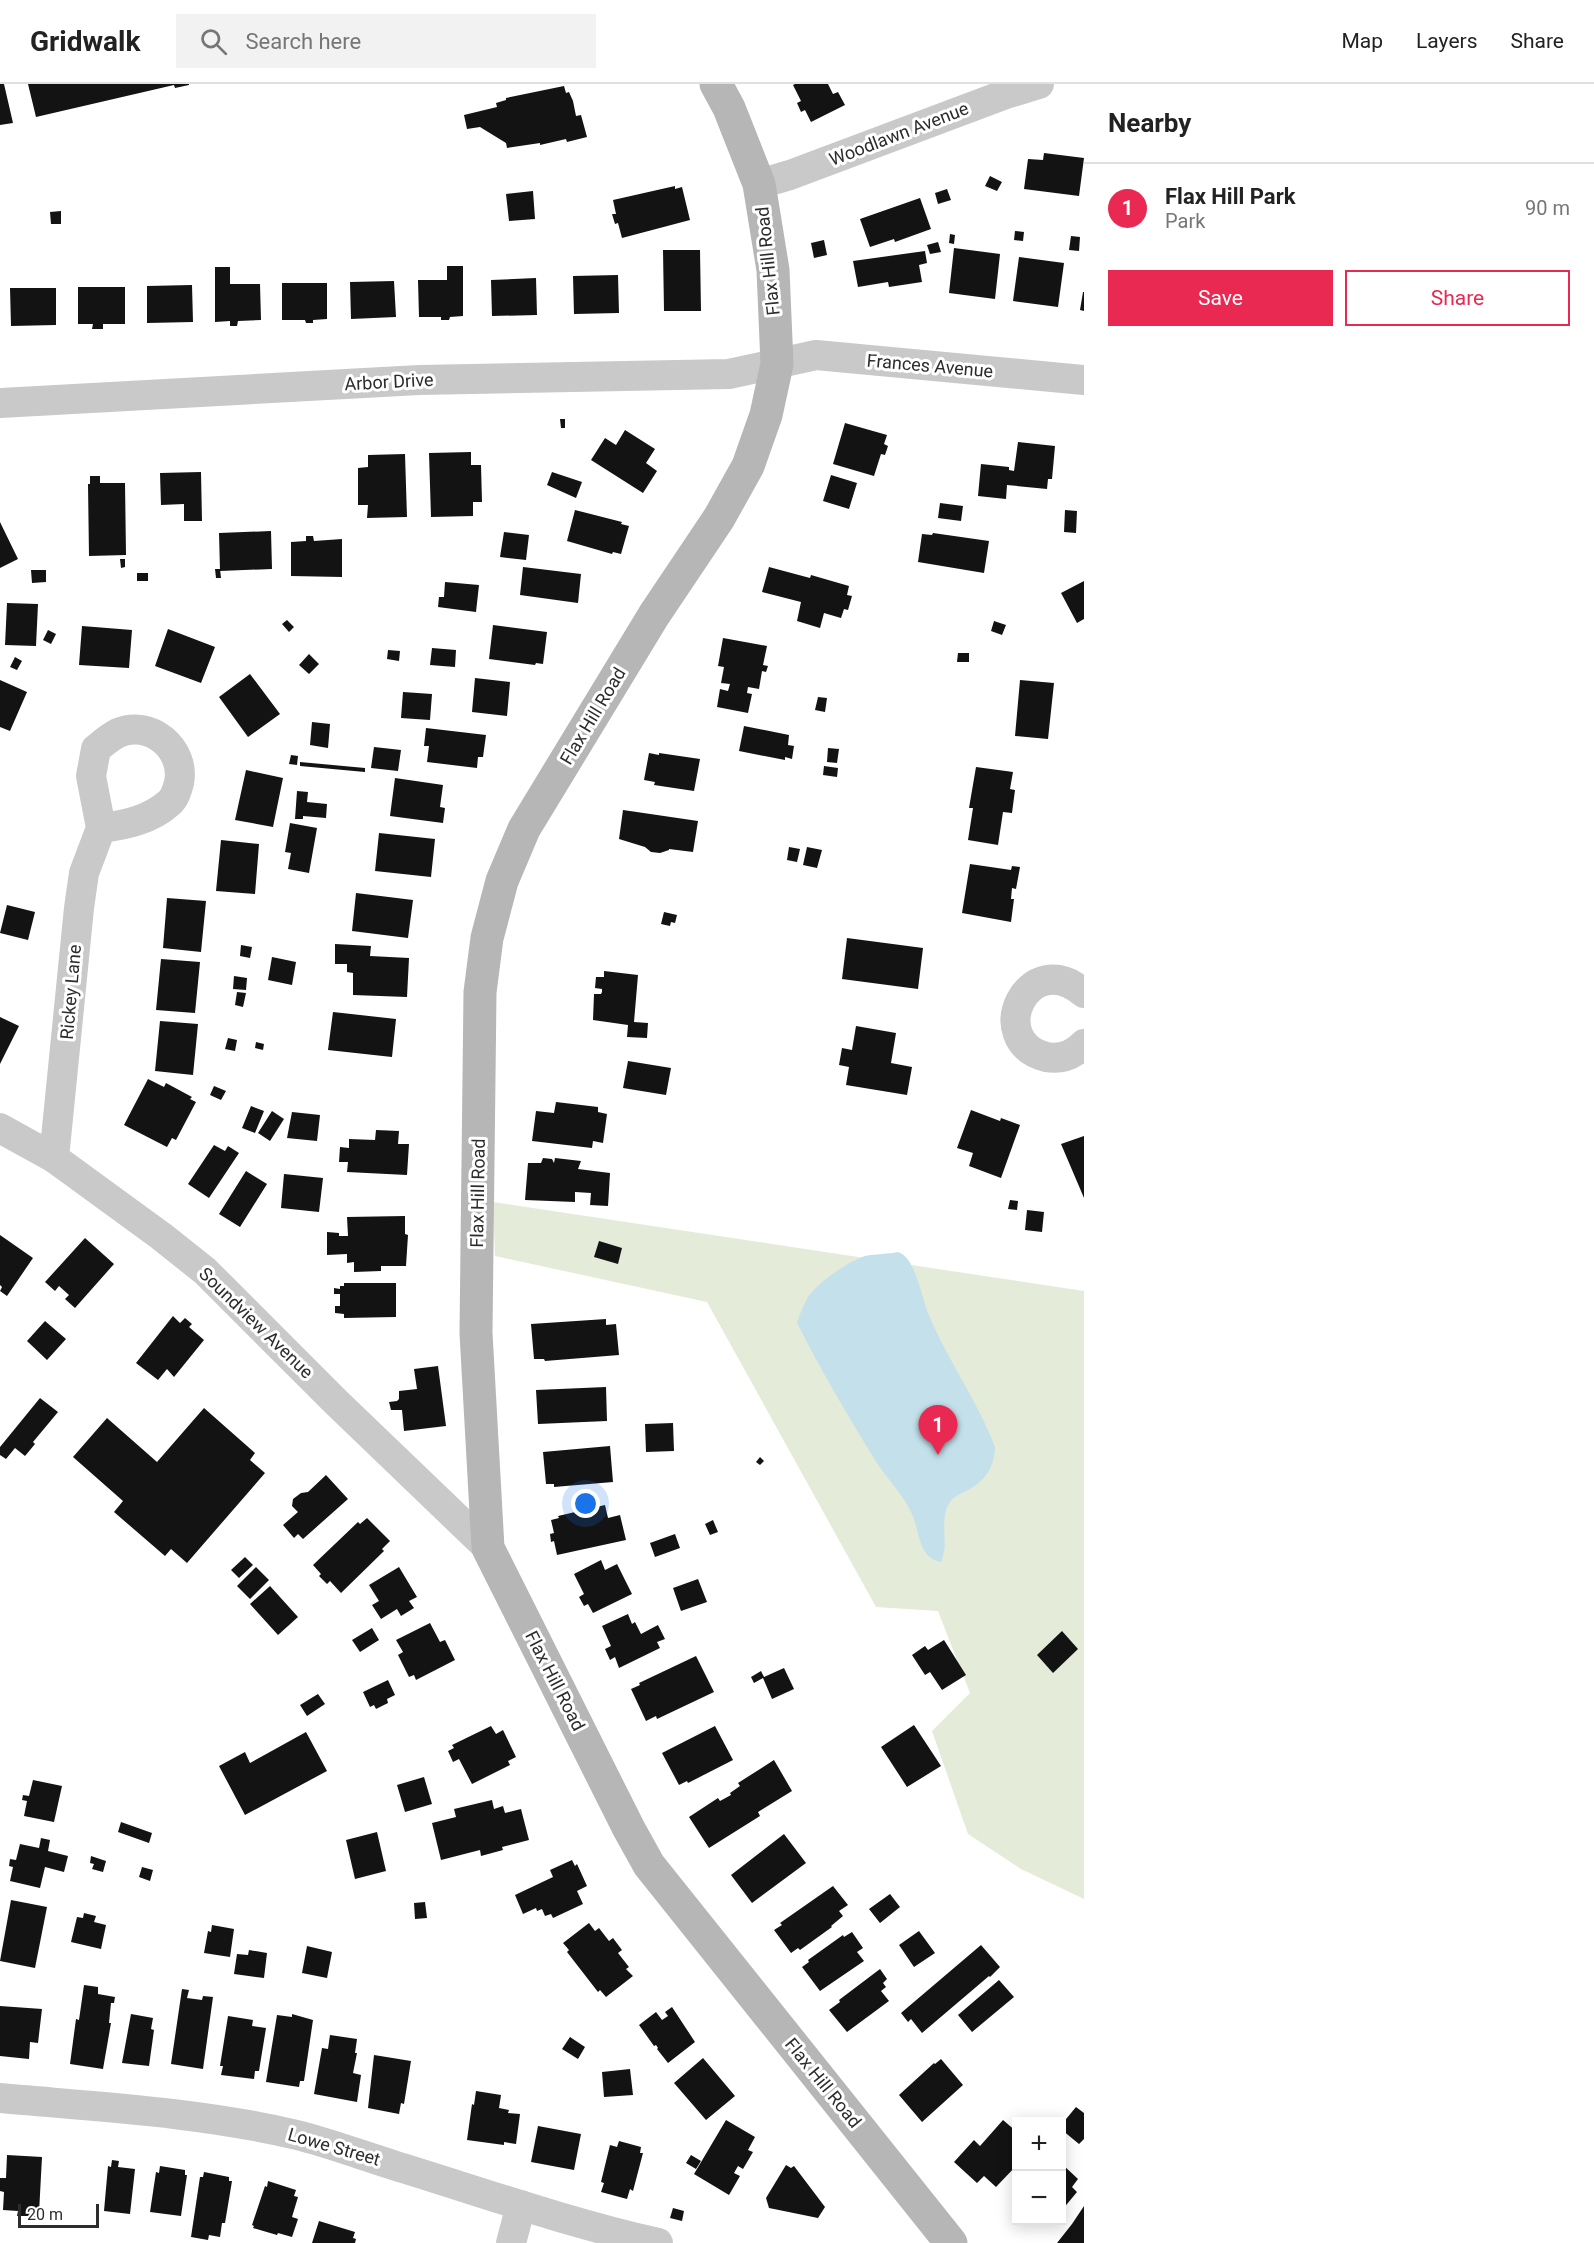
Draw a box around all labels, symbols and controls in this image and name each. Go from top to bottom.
search box [176,14,596,68]
text: Gridwalk [30,25,140,58]
icon: search [197,25,230,58]
text: Search here [245,29,361,54]
text: Map [1341,29,1383,53]
text: Layers [1416,29,1477,53]
text: Share [1510,29,1564,53]
street label: Woodlawn Avenue [826,97,971,170]
text: Nearby [1108,108,1191,138]
text: Flax Hill Park [1165,184,1295,209]
text: 1 [1122,196,1133,220]
text: 90 m [1525,196,1570,220]
street label: Flax Hill Road [751,206,784,316]
text: Park [1165,209,1205,233]
button: Save [1108,270,1333,326]
button: Share [1345,270,1570,326]
street label: Frances Avenue [866,350,994,381]
street label: Arbor Drive [344,369,434,394]
street label: Flax Hill Road [555,664,630,768]
street label: Rickey Lane [56,944,85,1040]
street label: Flax Hill Road [466,1138,489,1248]
street label: Soundview Avenue [195,1263,318,1382]
pin: 1 [918,1406,958,1455]
your location [571,1489,600,1518]
street label: Flax Hill Road [521,1627,590,1734]
street label: Flax Hill Road [781,2034,866,2132]
map controls [1012,2117,1066,2225]
button: + [1012,2117,1066,2171]
street label: Lowe Street [286,2123,383,2170]
button: − [1012,2171,1066,2225]
scale bar [18,2201,99,2228]
text: 20 m [27,2205,63,2224]

